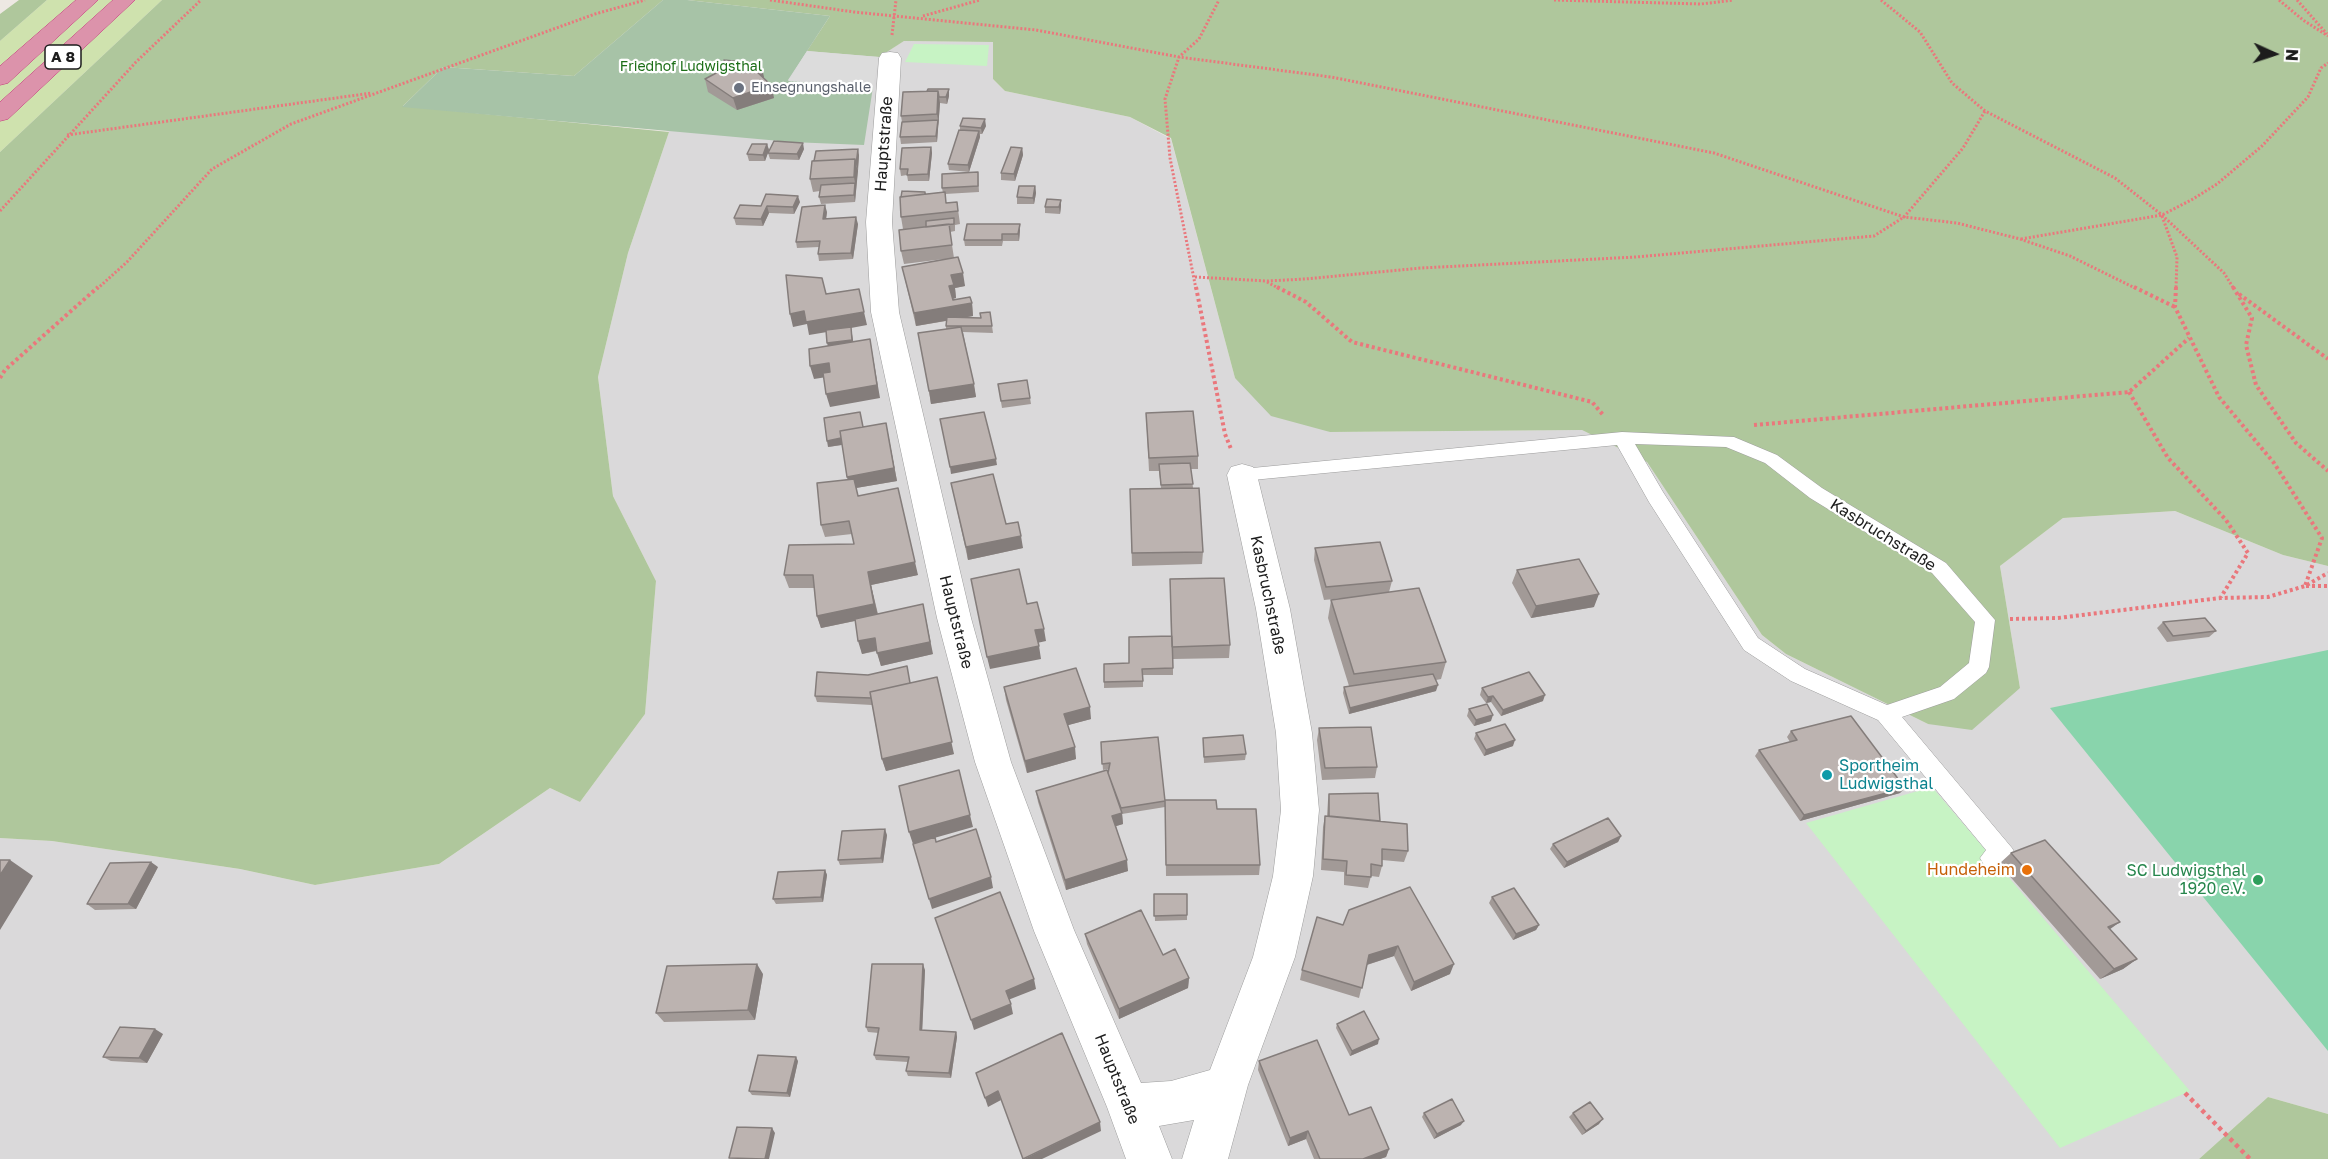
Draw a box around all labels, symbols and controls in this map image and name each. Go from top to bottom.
north arrow [2244,24,2304,84]
road number: A 8 [45,45,81,69]
text: N [2282,48,2302,62]
park label: Friedhof Ludwigsthal [620,59,762,75]
place label: Einsegnungshalle [751,80,871,96]
marker: Einsegnungshalle [732,81,746,95]
street label: Hauptstraße [871,96,897,192]
street label: Kasbruchstraße [1826,495,1940,575]
street label: Kasbruchstraße [1246,534,1290,656]
street label: Hauptstraße [935,573,977,671]
place label: Sportheim Ludwigsthal [1839,756,1933,794]
marker: Sportheim Ludwigsthal [1820,768,1834,782]
place label: Hundeheim [1927,860,2015,880]
place label: SC Ludwigsthal 1920 e.V. [2127,861,2246,899]
marker: Hundeheim [2020,863,2034,877]
marker: SC Ludwigsthal 1920 e.V. [2251,873,2265,887]
street label: Hauptstraße [1090,1031,1144,1127]

